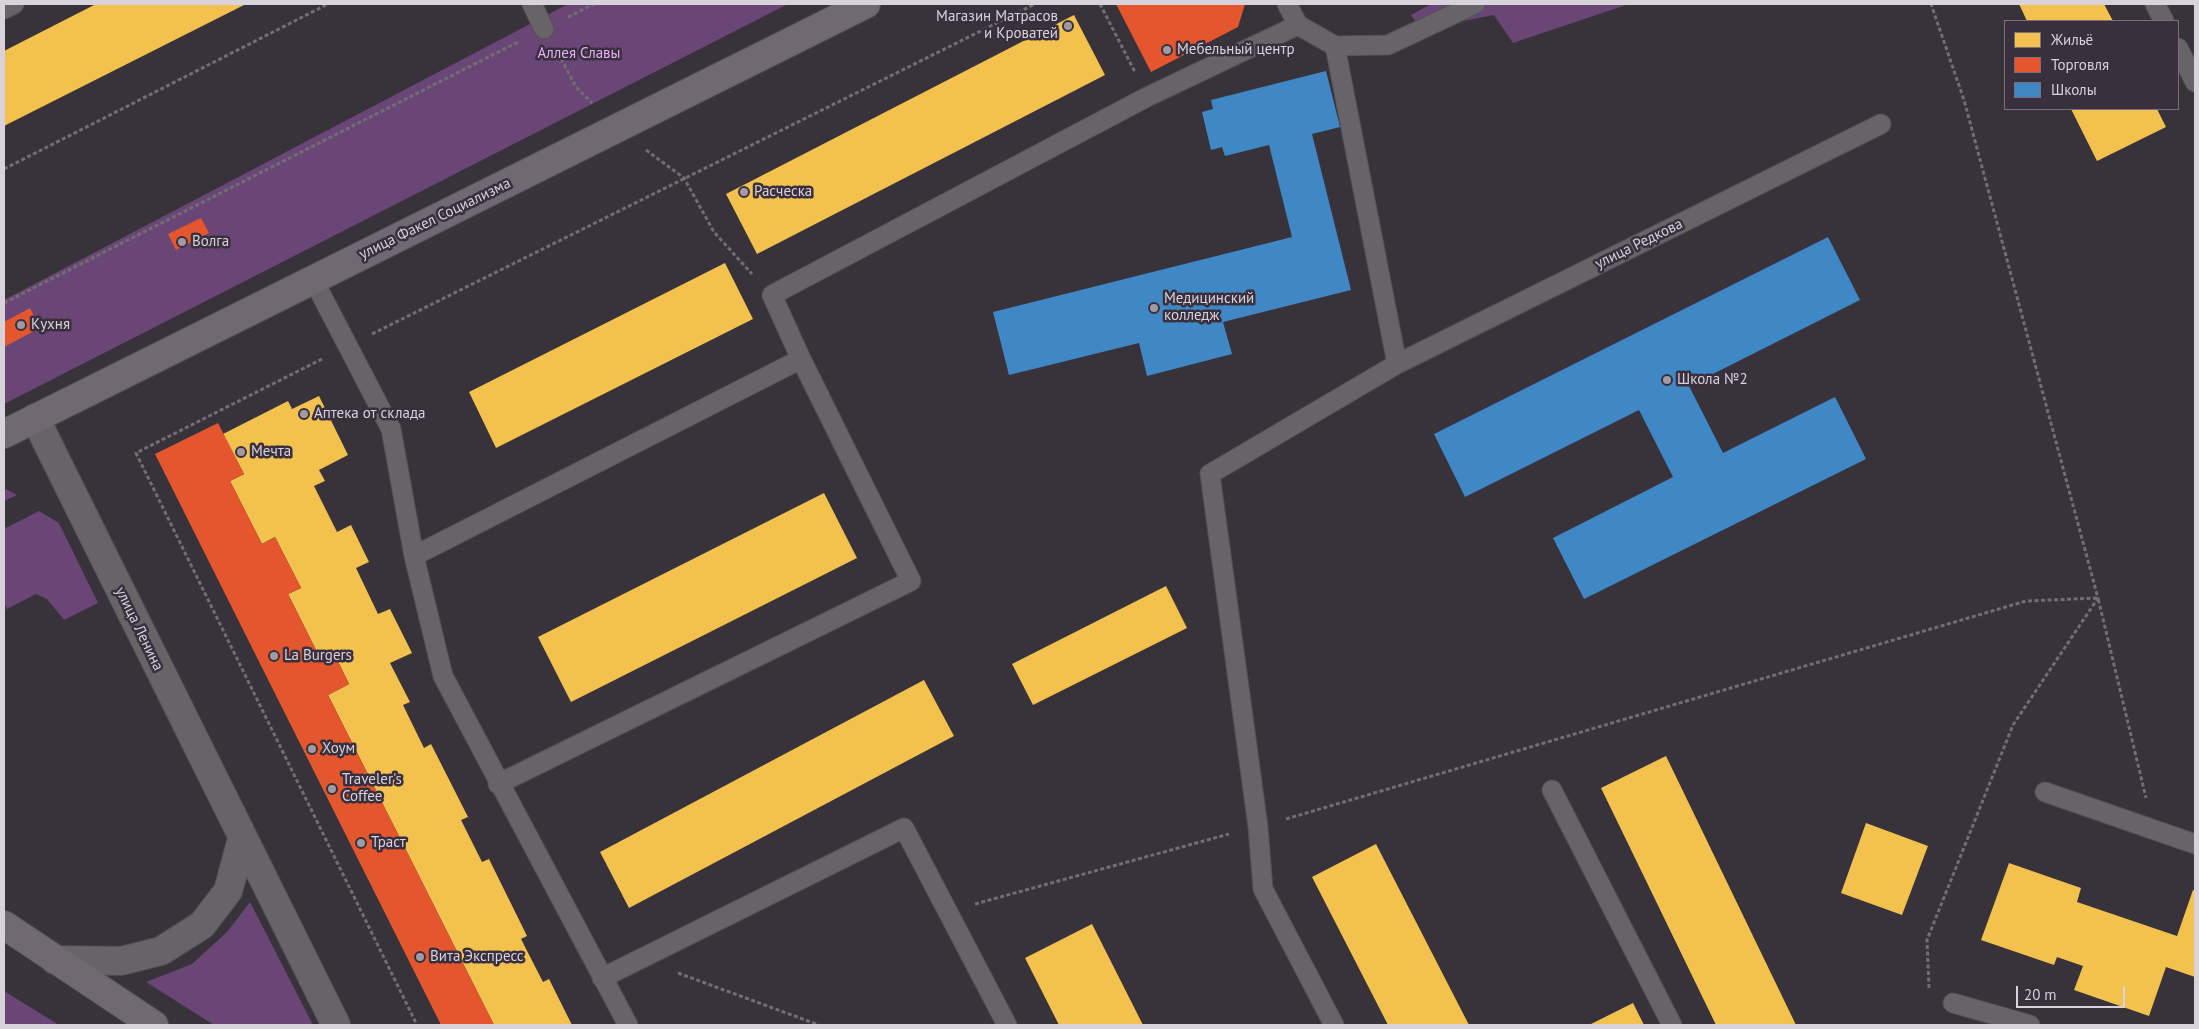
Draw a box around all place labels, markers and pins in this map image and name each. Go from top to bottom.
place label: Магазин Матрасов и Кроватей [936,8,1058,43]
marker: Магазин Матрасов и Кроватей [1062,20,1074,32]
place label: Мебельный центр [1177,41,1295,59]
marker: Мебельный центр [1161,44,1173,56]
place label: Расческа [754,183,812,201]
marker: Расческа [738,186,750,198]
place label: Волга [192,233,229,251]
marker: Волга [176,236,188,248]
place label: Медицинский колледж [1164,290,1254,325]
marker: Медицинский колледж [1148,302,1160,314]
place label: Кухня [31,316,70,334]
marker: Кухня [15,319,27,331]
place label: Школа №2 [1677,371,1748,389]
marker: Школа №2 [1661,374,1673,386]
place label: Аптека от склада [314,405,425,423]
marker: Аптека от склада [298,408,310,420]
place label: Мечта [251,443,291,461]
marker: Мечта [235,446,247,458]
place label: La Burgers [284,647,352,665]
marker: La Burgers [268,650,280,662]
place label: Хоум [322,740,355,758]
marker: Хоум [306,743,318,755]
place label: Traveler's Coffee [342,771,402,806]
marker: Traveler's Coffee [326,783,338,795]
place label: Траст [371,834,406,852]
marker: Траст [355,837,367,849]
place label: Вита Экспресс [430,948,524,966]
marker: Вита Экспресс [414,951,426,963]

